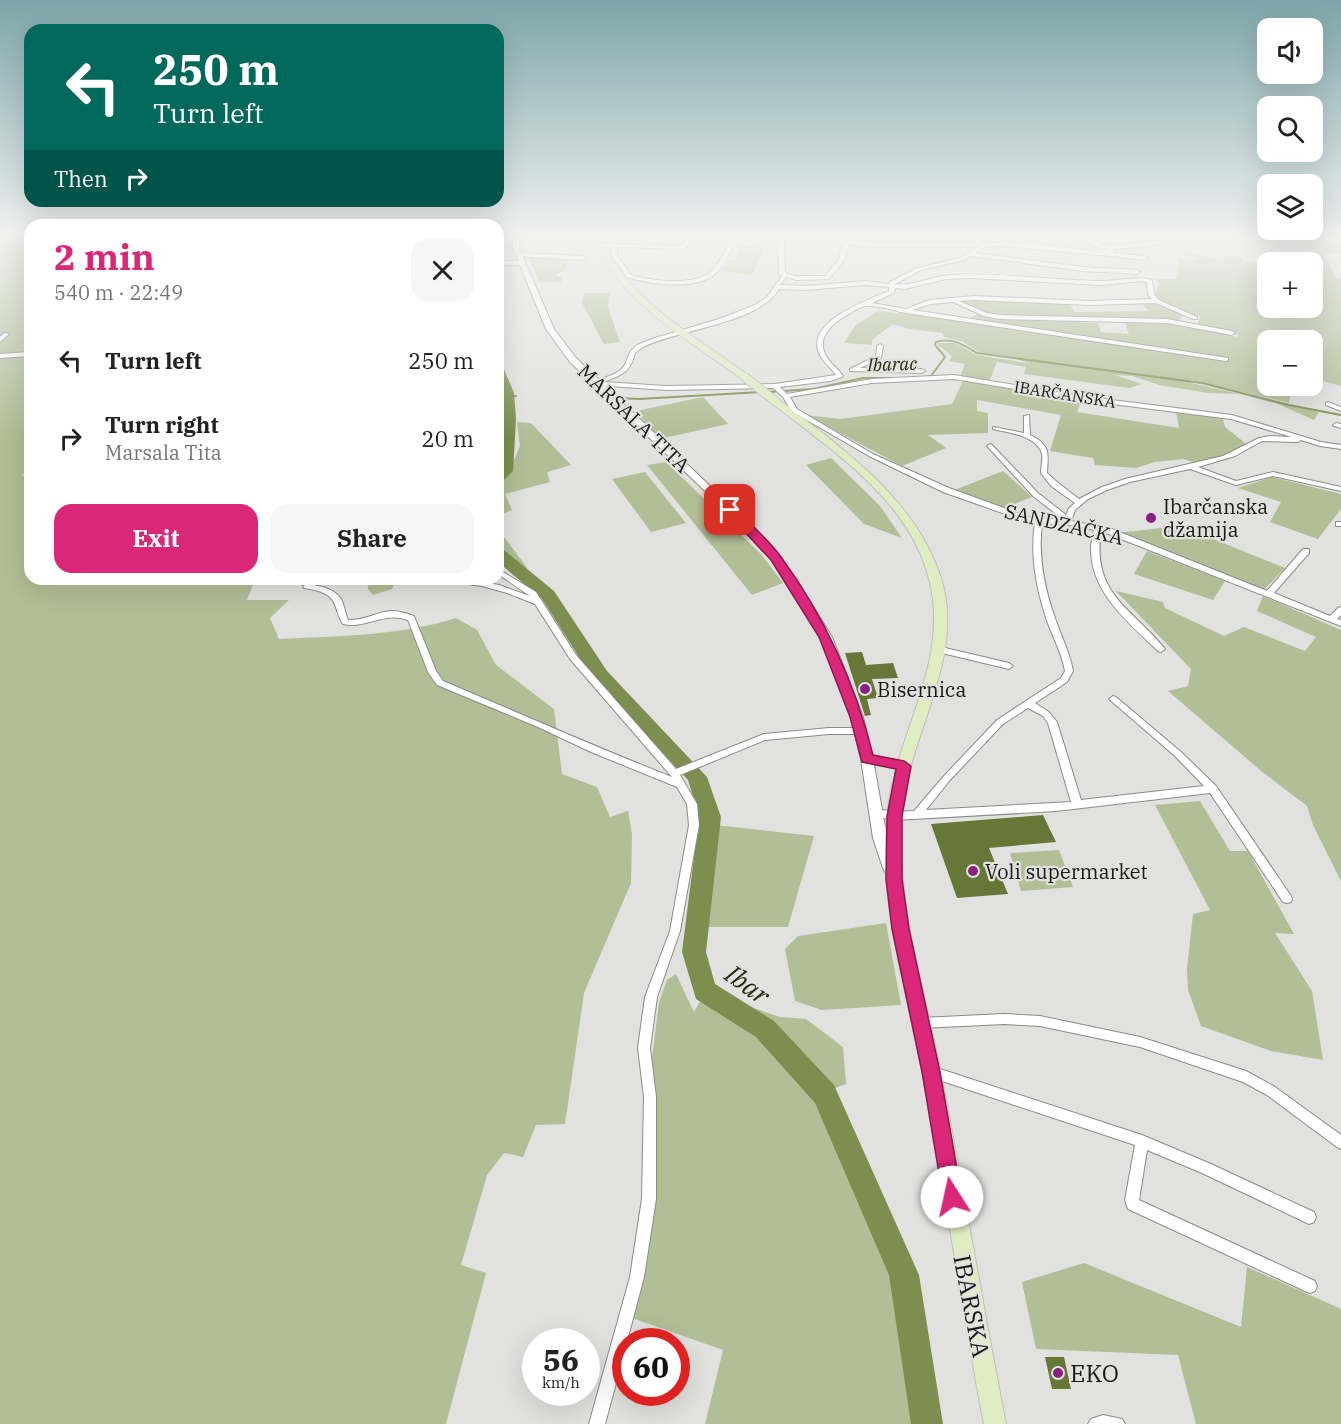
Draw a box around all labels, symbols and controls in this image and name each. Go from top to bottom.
map controls [1257,18,1323,396]
button: sound [1257,18,1323,84]
text: 250 m [153,42,279,97]
icon: left [54,48,132,126]
text: Turn left [153,95,264,130]
button: search [1257,96,1323,162]
icon: right [120,162,153,195]
text: Then [54,164,108,193]
button: layers [1257,174,1323,240]
text: 2 min [54,233,155,280]
button: close [411,239,474,302]
button: + [1257,252,1323,318]
text: 540 m · 22:49 [54,279,183,306]
button: − [1257,330,1323,396]
icon: left [54,344,87,377]
text: Turn left [105,346,201,375]
text: 250 m [408,346,474,375]
water label: Ibarac [866,352,918,376]
street label: MARSALA TITA [572,358,696,479]
street label: IBARČANSKA [1013,375,1117,412]
text: Turn right [105,410,219,439]
icon: right [54,422,87,455]
text: 20 m [422,424,474,453]
text: Marsala Tita [105,439,222,466]
pin [704,484,755,535]
icon: arrive [713,493,746,526]
place label: Ibarčanska džamija [1163,493,1268,543]
street label: SANDZAČKA [1002,497,1126,551]
button: Exit [54,504,258,573]
button: Share [270,504,474,573]
marker: Ibarčanska džamija [1144,511,1158,525]
place label: Bisernica [877,676,966,703]
marker: Bisernica [858,682,872,696]
place label: Voli supermarket [985,858,1148,885]
marker: Voli supermarket [966,864,980,878]
water label: Ibar [718,956,778,1012]
position arrow [920,1165,984,1229]
street label: IBARSKA [946,1252,998,1361]
speed limit sign: 60 [612,1328,690,1406]
text: 56 [543,1340,579,1379]
place label: EKO [1070,1357,1119,1389]
marker: EKO [1051,1366,1065,1380]
text: km/h [542,1373,580,1392]

